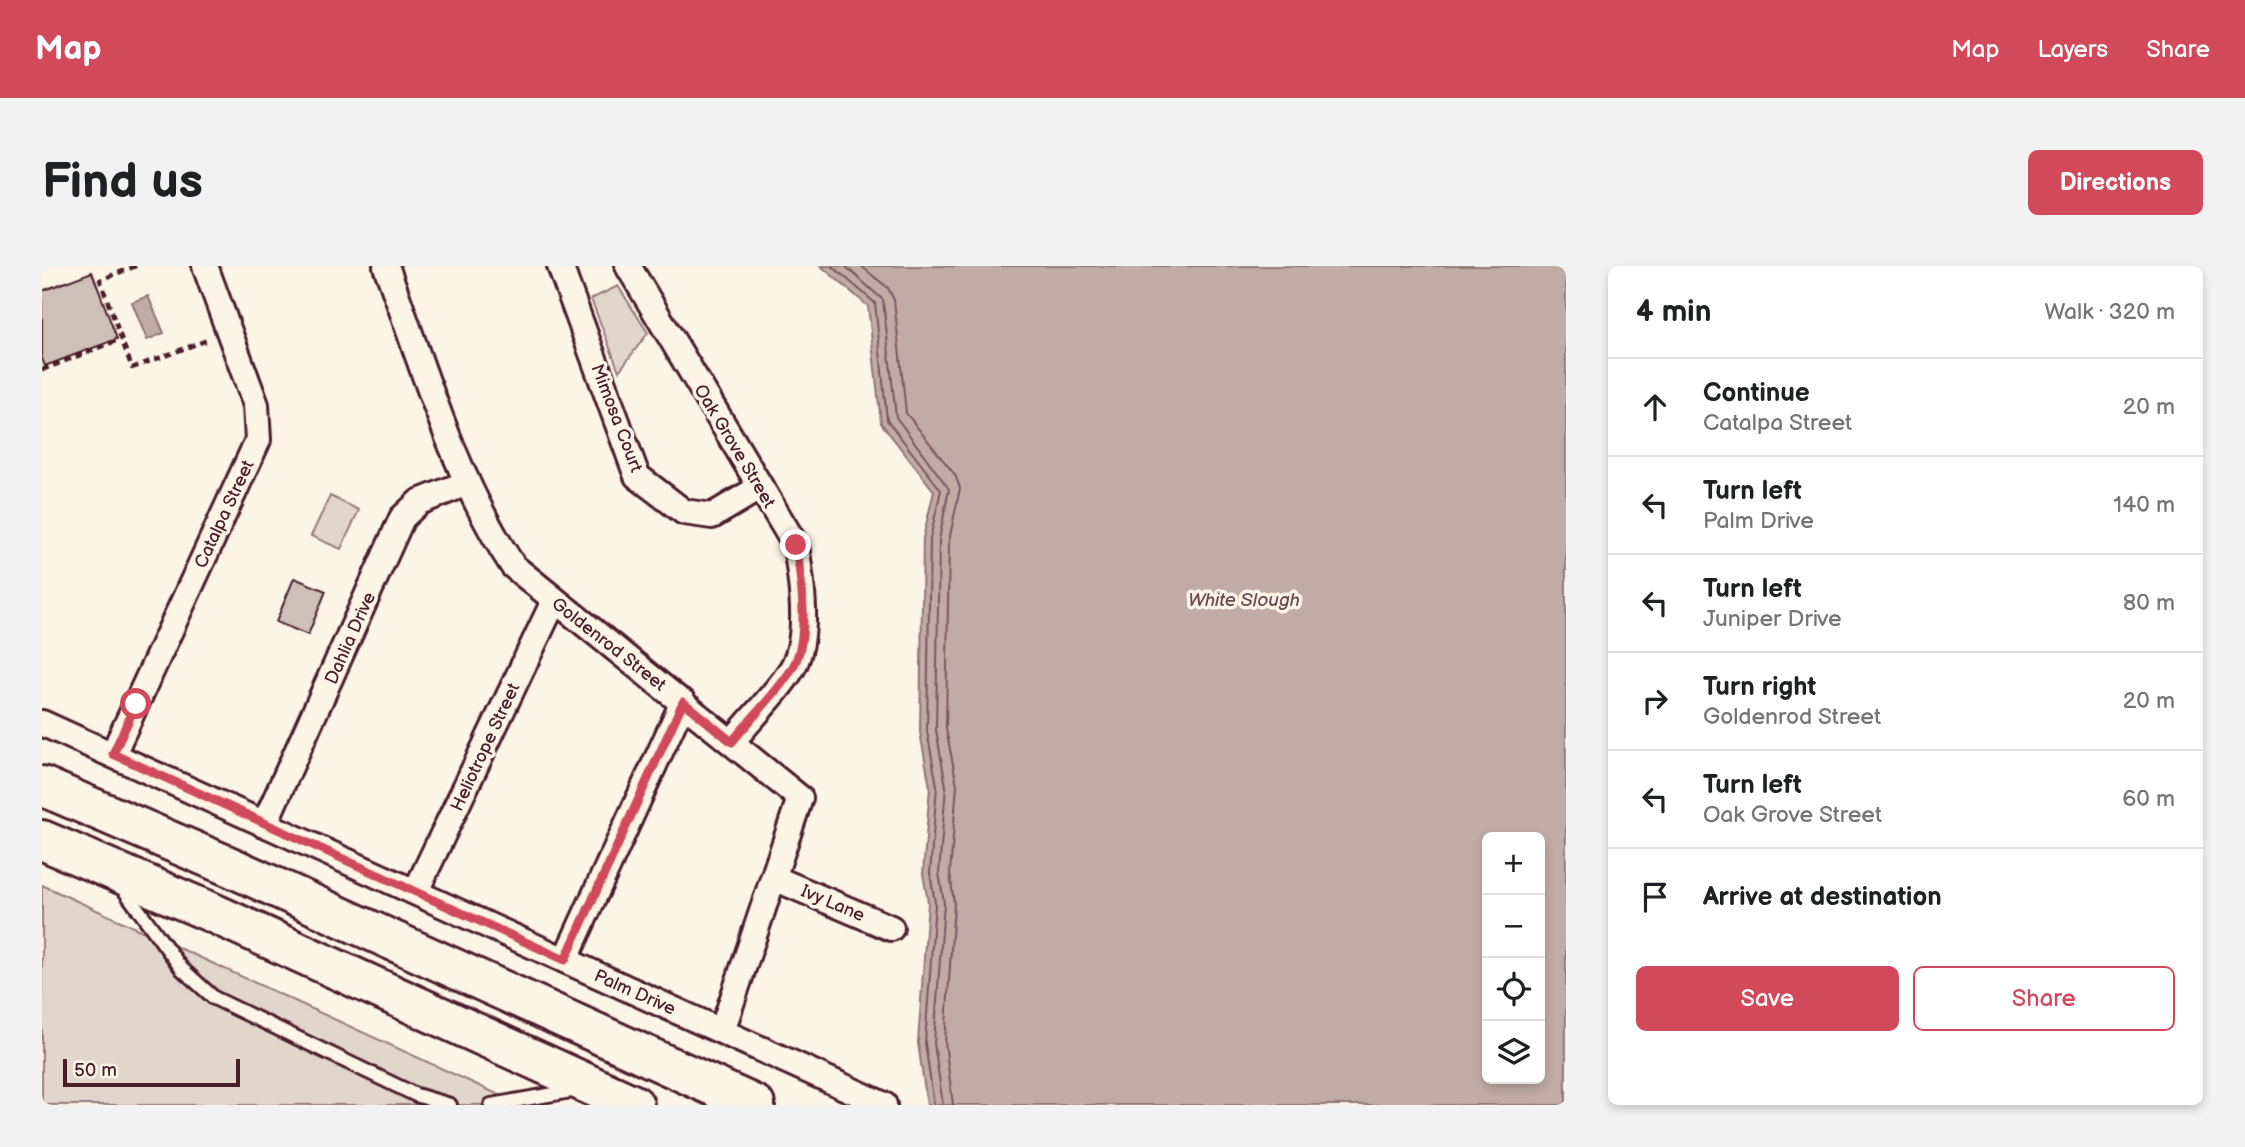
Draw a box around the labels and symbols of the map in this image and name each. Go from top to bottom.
street label: Mimosa Court [586,361,647,476]
street label: Oak Grove Street [689,381,780,512]
street label: Catalpa Street [190,456,259,572]
route end [780,529,811,560]
street label: Dahlia Drive [321,589,380,688]
water label: White Slough [1188,589,1300,612]
street label: Goldenrod Street [547,593,670,696]
street label: Heliotrope Street [447,679,525,815]
route start [120,688,151,719]
street label: Ivy Lane [798,881,868,926]
street label: Palm Drive [591,965,679,1020]
scale bar [63,1056,240,1088]

